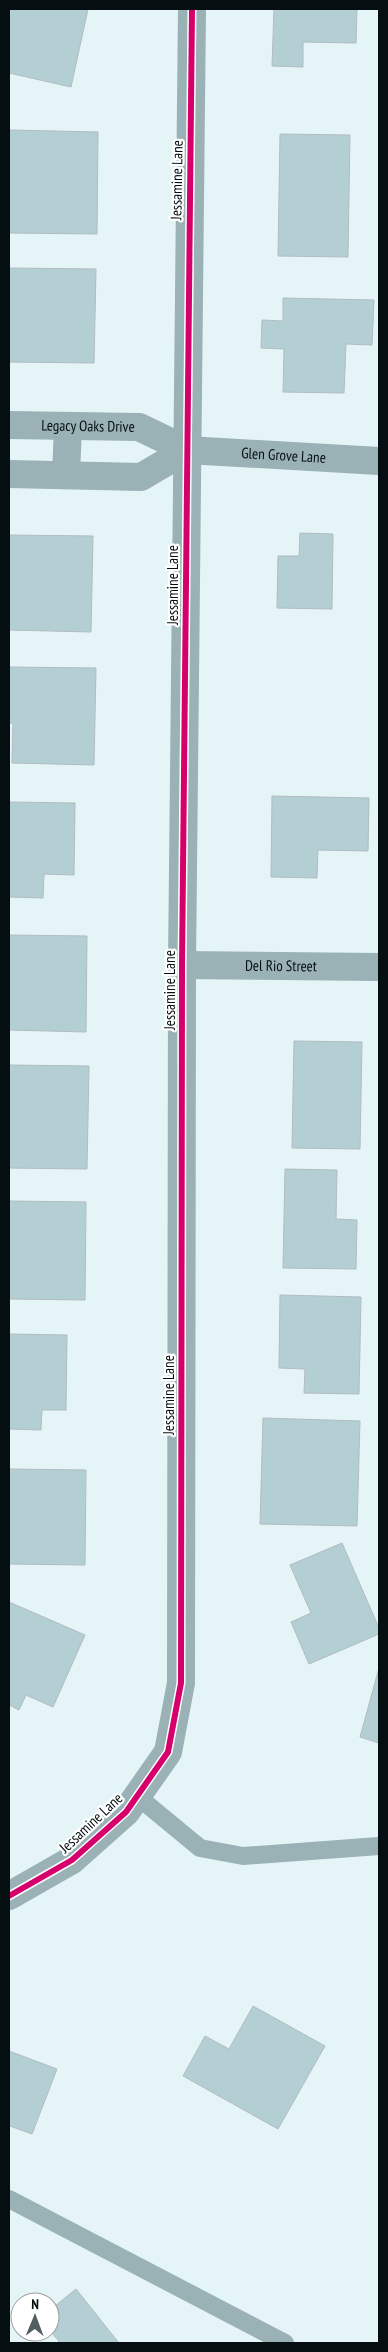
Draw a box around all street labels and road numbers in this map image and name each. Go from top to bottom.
street label: Jessamine Lane [166,140,187,221]
street label: Legacy Oaks Drive [41,415,135,436]
street label: Glen Grove Lane [241,443,326,467]
street label: Jessamine Lane [163,545,182,626]
street label: Jessamine Lane [160,950,179,1031]
street label: Del Rio Street [245,956,317,975]
street label: Jessamine Lane [159,1355,178,1436]
street label: Jessamine Lane [54,1788,126,1857]

